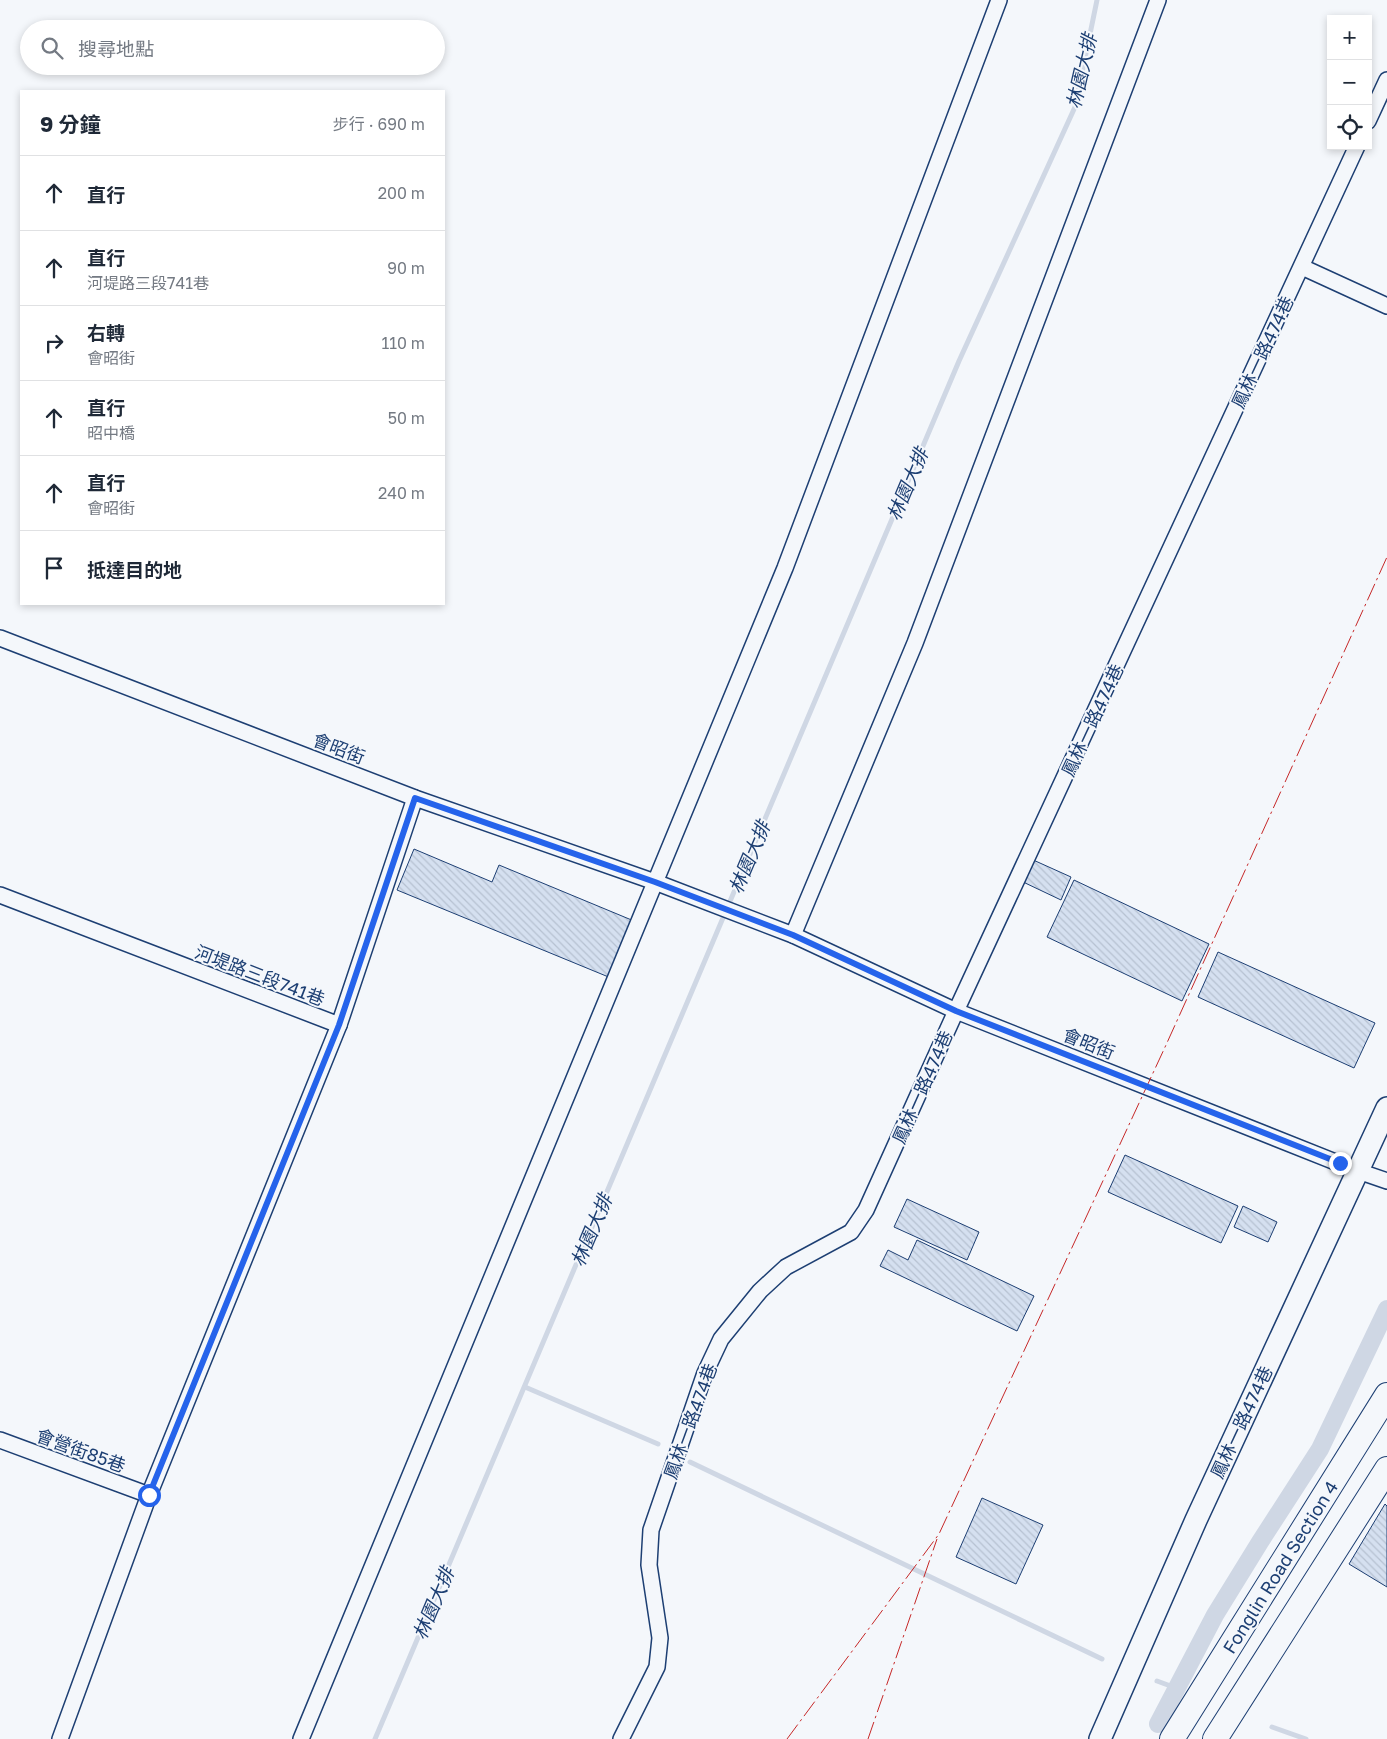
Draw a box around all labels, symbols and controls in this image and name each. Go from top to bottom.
map controls [1327,15,1372,150]
button: + [1327,15,1372,60]
search box [20,20,445,75]
water label: 林園大排 [1061,28,1101,111]
icon: search [38,34,66,62]
text: 搜尋地點 [78,37,154,60]
button: − [1327,60,1372,105]
button: locate [1327,105,1372,150]
text: 9 分鐘 [40,111,101,137]
text: 步行 · 690 m [333,114,425,134]
icon: ahead [40,179,68,207]
text: 直行 [87,183,125,206]
text: 200 m [378,183,425,203]
text: 直行 [87,246,125,269]
icon: ahead [40,254,68,282]
text: 90 m [387,258,425,278]
text: 河堤路三段741巷 [87,273,209,293]
street label: 鳳林一路474巷 [1226,292,1298,412]
text: 右轉 [87,321,125,344]
icon: right [40,329,68,357]
text: 110 m [381,333,425,353]
text: 會昭街 [87,348,135,368]
text: 直行 [87,396,125,419]
icon: ahead [40,404,68,432]
text: 50 m [388,408,425,428]
text: 昭中橋 [87,423,135,443]
water label: 林園大排 [882,442,934,523]
text: 直行 [87,471,125,494]
icon: ahead [40,479,68,507]
text: 240 m [378,483,425,503]
text: 會昭街 [87,498,135,518]
icon: arrive [40,554,68,582]
text: 抵達目的地 [87,558,182,581]
street label: 鳳林一路474巷 [1056,660,1128,780]
street label: 會昭街 [310,728,368,768]
water label: 林園大排 [724,815,776,896]
street label: 河堤路三段741巷 [192,940,328,1010]
street label: 會昭街 [1060,1023,1118,1063]
street label: 鳳林一路474巷 [887,1027,957,1147]
route end [1329,1152,1352,1175]
water label: 林園大排 [566,1188,618,1269]
street label: 鳳林一路474巷 [659,1360,721,1482]
street label: 鳳林一路474巷 [1205,1362,1277,1482]
street label: 會營街85巷 [33,1424,129,1476]
street label: Fonglin Road Section 4 [1218,1477,1342,1657]
route start [138,1484,161,1507]
water label: 林園大排 [408,1561,460,1642]

